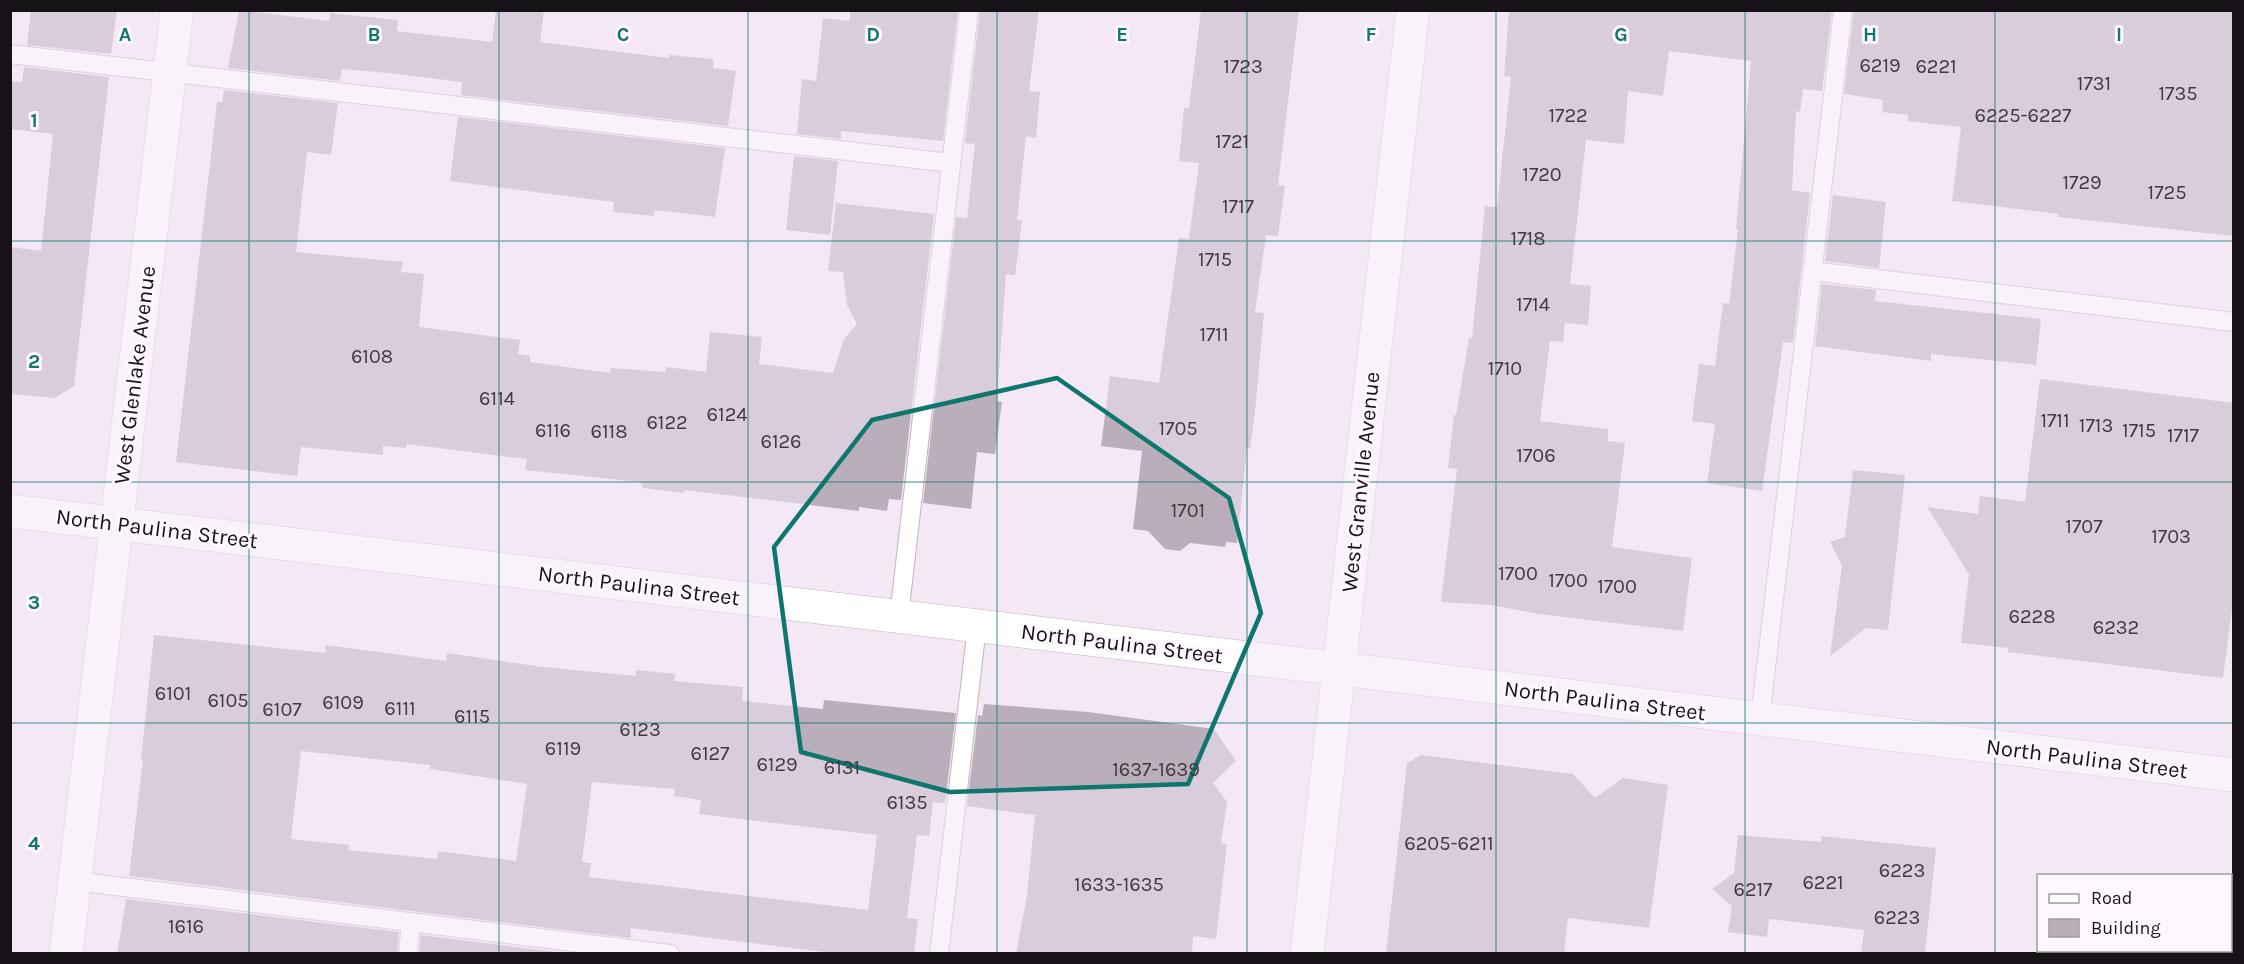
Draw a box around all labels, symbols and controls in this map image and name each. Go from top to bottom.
text: A [119,23,132,46]
text: B [368,23,380,46]
text: C [617,23,629,46]
text: D [866,23,880,46]
text: E [1116,23,1128,46]
text: F [1366,23,1377,46]
text: G [1614,23,1628,46]
text: H [1863,23,1877,46]
text: I [2116,23,2122,46]
house number: 6219 [1859,54,1901,77]
house number: 1723 [1223,55,1263,78]
house number: 6221 [1915,55,1957,78]
house number: 1731 [2077,72,2111,95]
house number: 1735 [2158,82,2198,105]
house number: 1722 [1548,104,1588,127]
house number: 6225-6227 [1975,104,2072,127]
text: 1 [30,109,38,132]
house number: 1721 [1215,130,1249,153]
house number: 1720 [1522,163,1562,186]
house number: 1729 [2062,171,2102,194]
house number: 1725 [2148,181,2186,204]
house number: 1717 [1222,195,1255,218]
house number: 1718 [1511,227,1545,250]
house number: 1715 [1198,248,1232,271]
street label: West Glenlake Avenue [109,264,161,486]
house number: 1714 [1516,293,1550,316]
house number: 1711 [1199,323,1229,346]
house number: 6108 [351,345,393,368]
text: 2 [28,350,40,373]
house number: 1710 [1488,357,1522,380]
street label: West Granville Avenue [1336,371,1386,594]
house number: 6114 [479,387,515,410]
house number: 6124 [707,403,747,426]
house number: 1711 [2040,409,2070,432]
house number: 6122 [646,411,688,434]
house number: 1713 [2079,414,2113,437]
house number: 1705 [1158,417,1198,440]
house number: 6116 [535,419,571,442]
house number: 1715 [2122,419,2156,442]
house number: 6118 [591,420,627,443]
house number: 1717 [2167,424,2200,447]
house number: 6126 [760,430,802,453]
house number: 1706 [1516,444,1556,467]
house number: 1701 [1171,499,1205,522]
street label: North Paulina Street [54,504,259,554]
house number: 1707 [2065,515,2103,538]
house number: 1703 [2151,525,2191,548]
street label: North Paulina Street [536,561,741,611]
house number: 1700 [1498,562,1538,585]
house number: 1700 [1548,569,1588,592]
house number: 1700 [1597,575,1637,598]
text: 3 [28,591,40,614]
house number: 6228 [2009,605,2055,628]
house number: 6232 [2093,616,2139,639]
street label: North Paulina Street [1019,619,1224,669]
street label: North Paulina Street [1502,676,1707,726]
house number: 6101 [155,682,191,705]
house number: 6105 [207,689,249,712]
house number: 6109 [322,691,364,714]
house number: 6111 [384,697,416,720]
house number: 6107 [262,698,302,721]
house number: 6115 [454,705,490,728]
house number: 6123 [619,718,661,741]
street label: North Paulina Street [1984,734,2189,784]
house number: 6119 [545,737,581,760]
house number: 6127 [690,742,730,765]
house number: 6129 [756,753,798,776]
house number: 6131 [824,756,860,779]
house number: 1637-1639 [1112,758,1200,781]
house number: 6135 [886,791,928,814]
text: 4 [28,832,40,855]
house number: 6205-6211 [1404,832,1494,855]
house number: 6223 [1879,859,1925,882]
house number: 6221 [1802,871,1844,894]
house number: 1633-1635 [1074,873,1164,896]
legend [2037,874,2232,952]
house number: 6217 [1733,878,1773,901]
text: Road [2091,887,2132,909]
house number: 6223 [1874,906,1920,929]
house number: 1616 [168,915,204,938]
text: Building [2091,917,2161,939]

